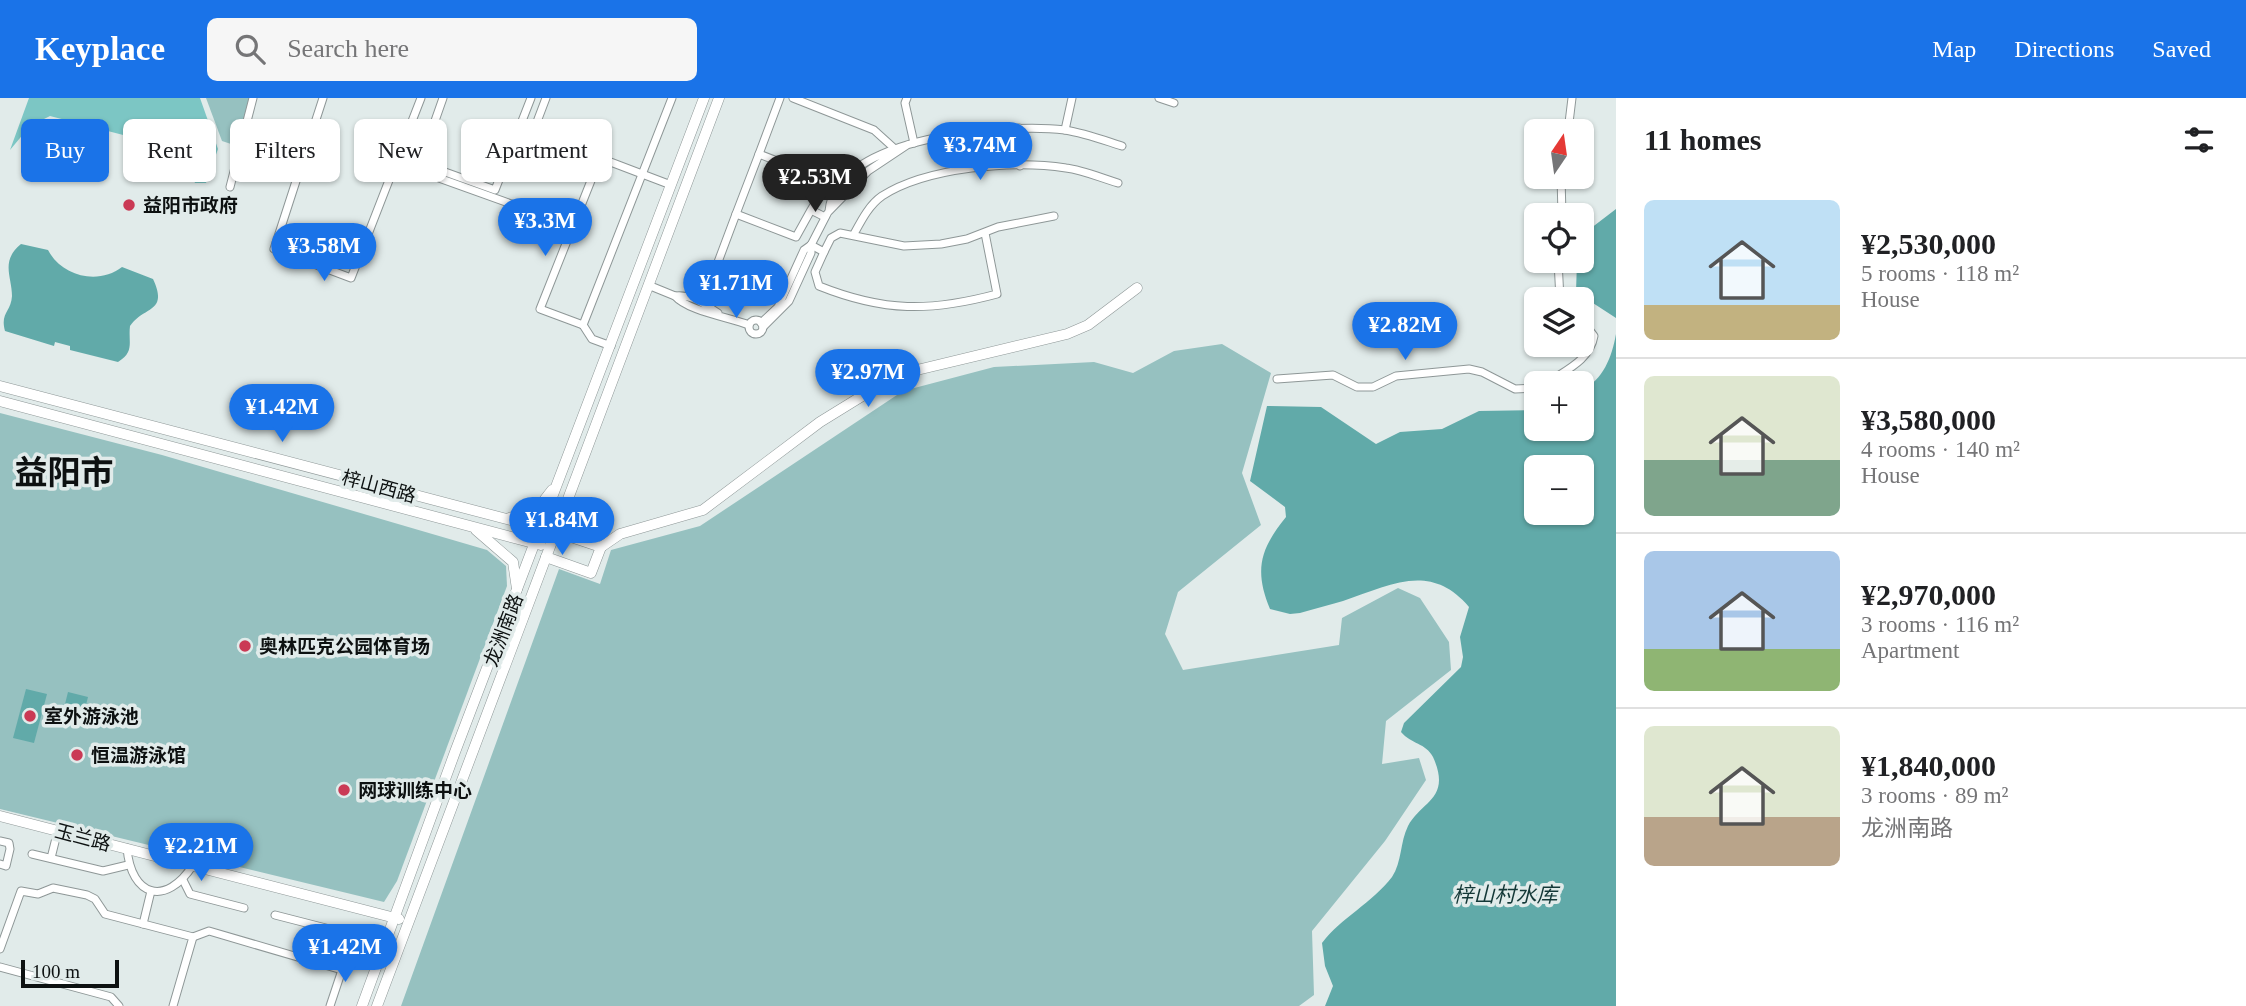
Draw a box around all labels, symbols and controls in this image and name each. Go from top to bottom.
search box [207,18,697,81]
icon: search [231,30,269,68]
text: Keyplace [35,31,165,67]
text: Search here [287,34,409,63]
text: Map [1932,36,1976,62]
text: Directions [2014,36,2114,62]
text: Saved [2152,36,2211,62]
chip: Buy [21,119,109,182]
chip: Rent [123,119,216,182]
chip: Filters [230,119,340,182]
chip: New [354,119,447,182]
chip: Apartment [461,119,612,182]
north arrow [1524,119,1594,189]
map controls [1524,119,1594,525]
icon: filters [2180,121,2218,159]
pin: ¥3.74M [923,122,1037,182]
text: 11 homes [1644,123,1762,156]
text: ¥3.74M [943,132,1017,157]
pin: ¥2.53M [758,155,872,214]
text: ¥2.53M [778,164,852,189]
place label: 益阳市政府 [143,195,238,216]
marker: 益阳市政府 [121,197,137,213]
pin: ¥3.3M [496,198,594,258]
button: locate [1524,203,1594,273]
text: ¥3.3M [514,208,576,233]
pin: ¥3.58M [267,223,381,283]
text: ¥2,530,000 [1861,227,1996,260]
icon: home [1700,228,1784,312]
text: ¥3.58M [287,233,361,258]
pin: ¥1.71M [679,260,793,320]
text: 5 rooms · 118 m² [1861,261,2019,286]
text: ¥1.71M [699,270,773,295]
button: layers [1524,287,1594,357]
text: House [1861,287,1920,312]
pin: ¥2.82M [1348,302,1462,362]
text: ¥2.82M [1368,312,1442,337]
pin: ¥2.97M [811,350,925,409]
text: ¥2.97M [831,359,905,384]
button: + [1524,371,1594,441]
pin: ¥1.42M [225,384,339,444]
text: ¥1.42M [245,394,319,419]
text: ¥3,580,000 [1861,403,1996,436]
icon: home [1700,404,1784,488]
text: 4 rooms · 140 m² [1861,437,2020,462]
district label: 益阳市 [15,455,114,491]
button: − [1524,455,1594,525]
text: House [1861,463,1920,488]
street label: 梓山西路 [339,467,418,506]
pin: ¥1.84M [505,498,619,557]
text: ¥1.84M [525,507,599,532]
text: ¥2,970,000 [1861,578,1996,611]
icon: home [1700,579,1784,663]
street label: 龙洲南路 [480,591,527,669]
text: 3 rooms · 116 m² [1861,612,2019,637]
place label: 奥林匹克公园体育场 [259,636,430,657]
marker: 奥林匹克公园体育场 [237,638,253,654]
text: Apartment [1861,638,1959,663]
place label: 室外游泳池 [44,706,139,727]
marker: 室外游泳池 [22,708,38,724]
place label: 恒温游泳馆 [91,745,186,766]
marker: 恒温游泳馆 [69,747,85,763]
text: ¥1,840,000 [1861,749,1996,782]
icon: home [1700,754,1784,838]
place label: 网球训练中心 [358,780,472,801]
marker: 网球训练中心 [336,782,352,798]
text: 3 rooms · 89 m² [1861,783,2008,808]
text: 龙洲南路 [1861,816,1953,841]
street label: 玉兰路 [53,820,113,855]
pin: ¥2.21M [144,824,258,883]
text: ¥2.21M [164,833,238,858]
water label: 梓山村水库 [1453,883,1560,907]
pin: ¥1.42M [288,924,402,984]
text: ¥1.42M [308,934,382,959]
scale bar [21,957,119,989]
text: 100 m [32,961,80,982]

